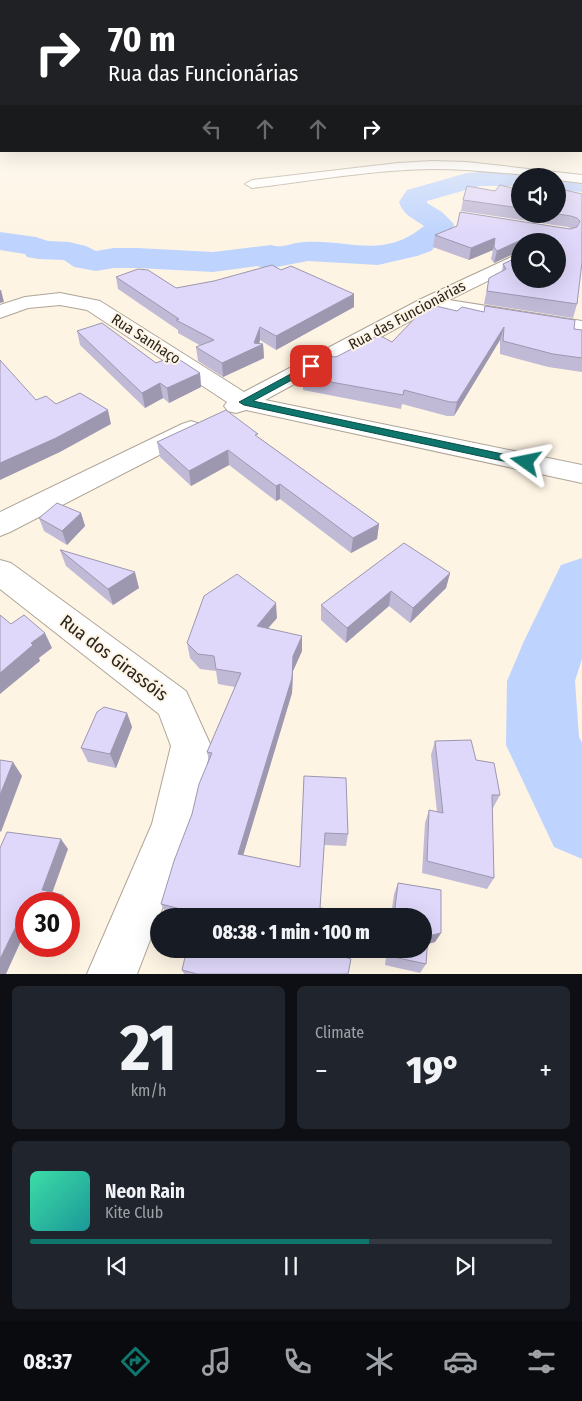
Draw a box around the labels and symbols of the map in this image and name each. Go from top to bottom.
street label: Rua das Funcionárias [345,277,469,353]
street label: Rua Sanhaço [108,310,184,368]
pin [290,345,332,387]
position arrow [499,435,551,487]
street label: Rua dos Girassóis [56,610,173,706]
speed limit sign: 30 [15,892,80,957]

